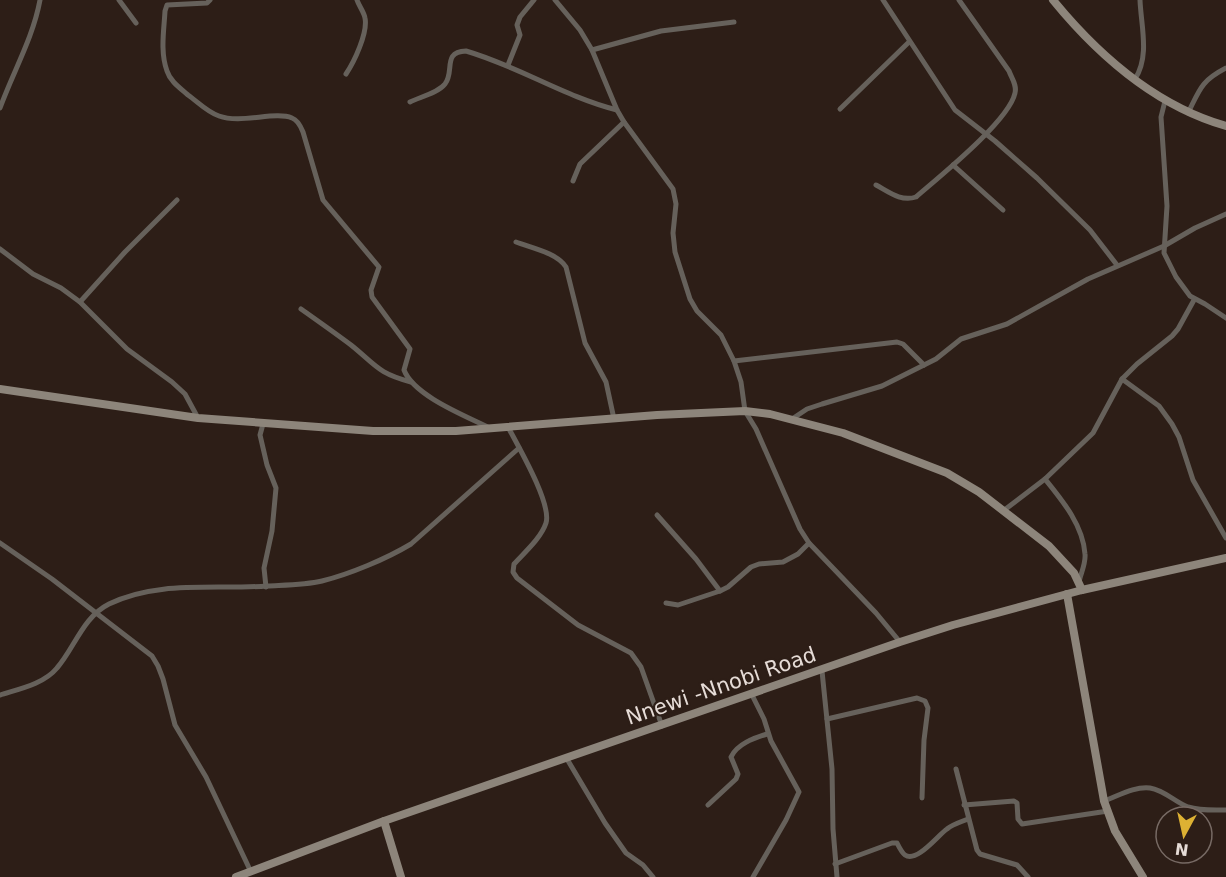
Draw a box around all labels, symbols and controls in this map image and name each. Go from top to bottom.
street label: Nnewi -Nnobi Road [623,642,819,730]
north arrow [1154,805,1214,865]
text: N [1174,839,1190,860]

